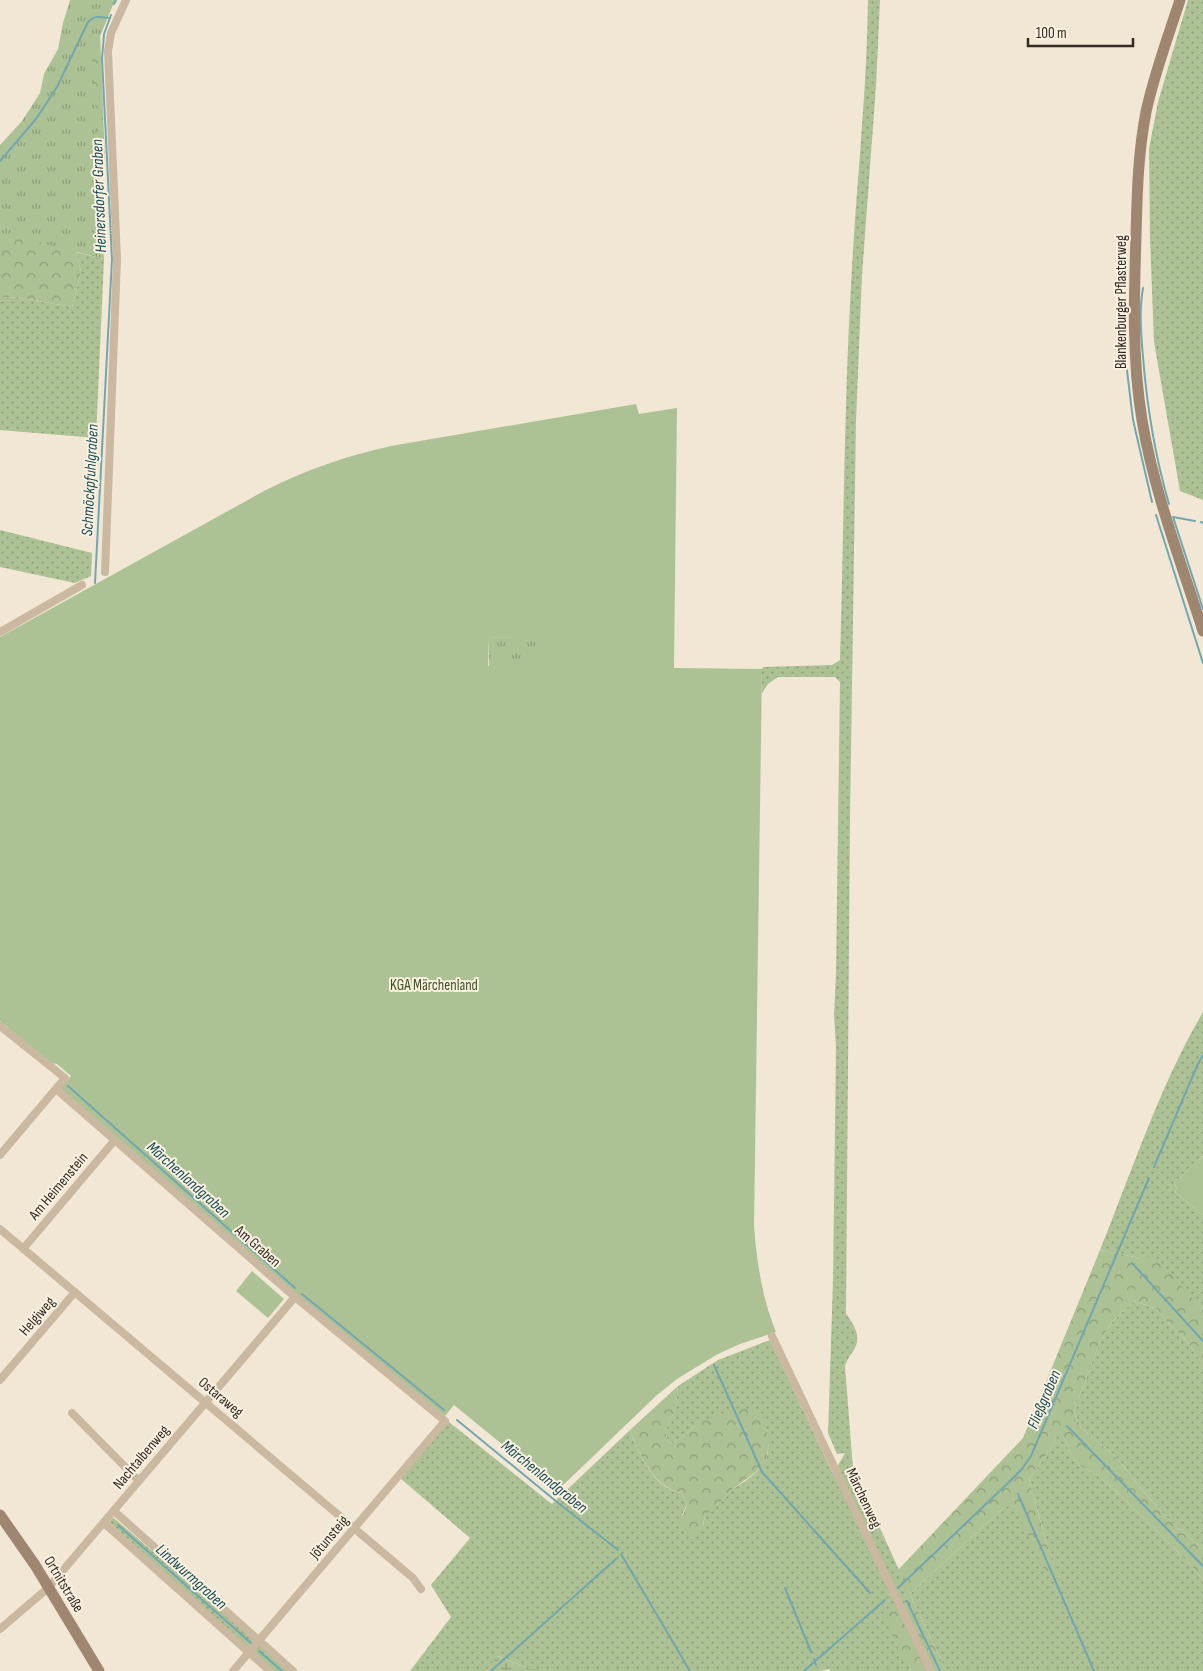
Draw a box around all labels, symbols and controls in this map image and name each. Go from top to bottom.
scale bar [1028,15,1133,47]
text: 100 m [1036,24,1067,43]
water label: Heinersdorfer Graben [88,139,111,253]
street label: Blankenburger Pflasterweg [1112,235,1131,369]
water label: Schmöckpfuhlgraben [78,423,103,537]
park label: KGA Märchenland [390,976,478,995]
water label: Märchenlandgraben [143,1138,234,1223]
street label: Am Heimenstein [24,1149,92,1225]
street label: Am Graben [230,1221,285,1272]
street label: Helgiweg [15,1293,60,1340]
water label: Fließgraben [1024,1367,1065,1432]
street label: Ostaraweg [194,1373,247,1422]
street label: Nachtalbenweg [109,1421,174,1493]
water label: Märchenlandgraben [497,1437,591,1518]
street label: Märchenweg [841,1465,886,1531]
street label: Jötunsteig [305,1512,353,1564]
water label: Lindwurmgraben [152,1540,230,1614]
street label: Ortnitstraße [39,1553,88,1616]

